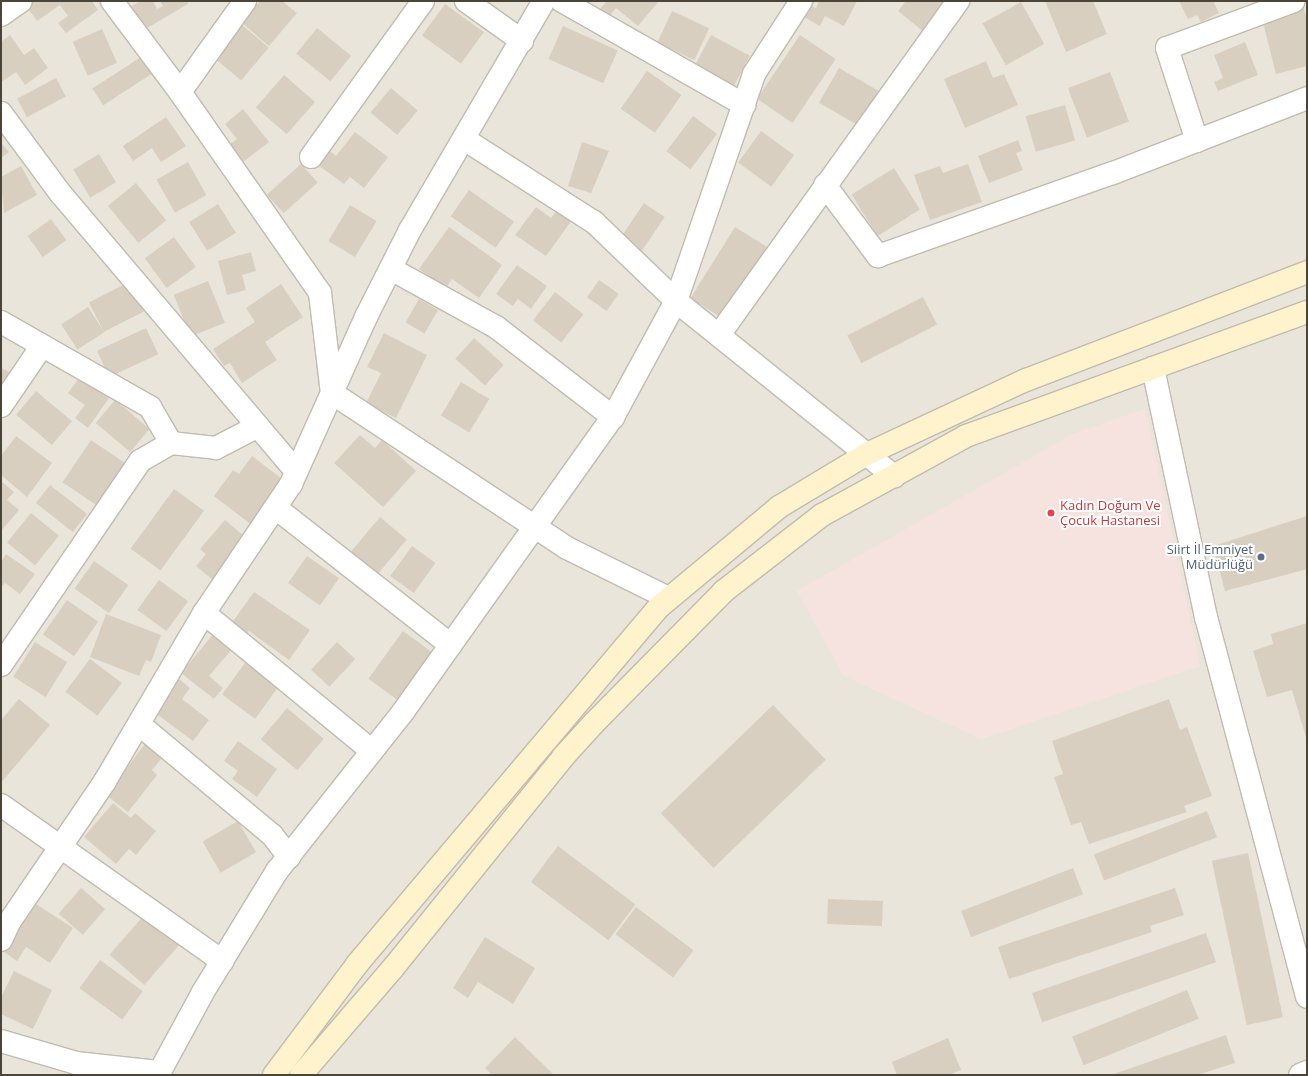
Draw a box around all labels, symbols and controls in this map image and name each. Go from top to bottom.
place label: Kadın Doğum Ve Çocuk Hastanesi [1060,498,1161,529]
marker: Kadın Doğum Ve Çocuk Hastanesi [1045,507,1057,519]
place label: Siirt İl Emniyet Müdürlüğü [1167,542,1253,573]
marker: Siirt İl Emniyet Müdürlüğü [1256,552,1266,562]

